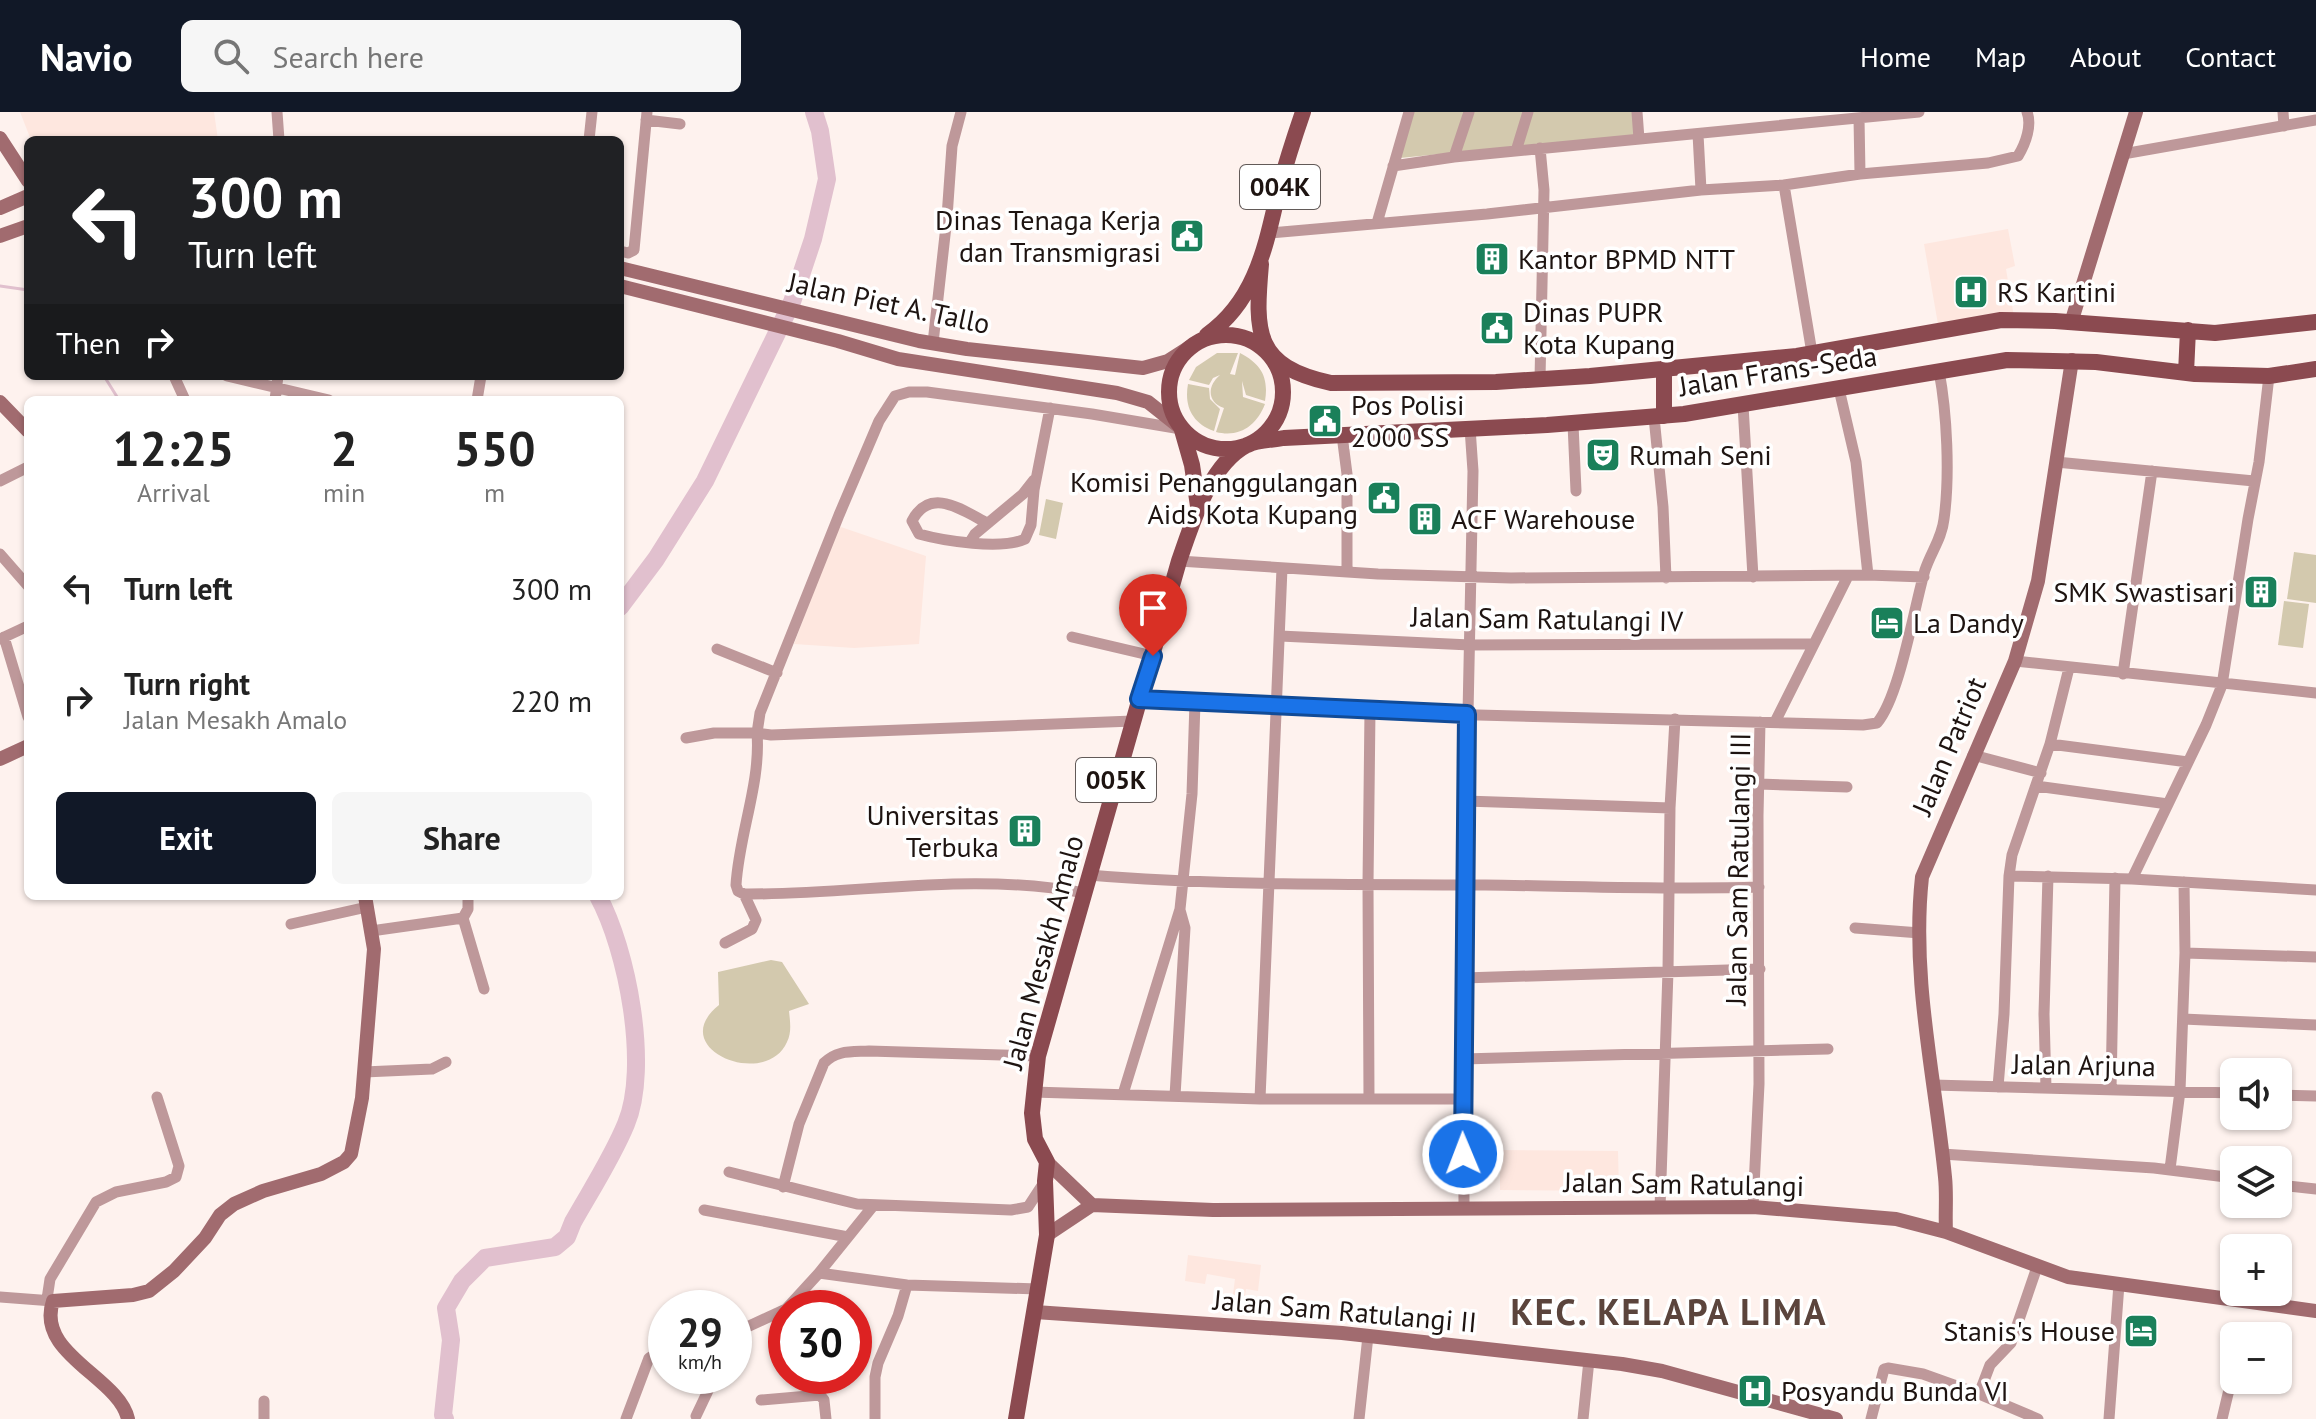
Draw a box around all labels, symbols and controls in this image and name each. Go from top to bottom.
search box [181,20,741,92]
text: Navio [40,32,133,81]
icon: search [209,34,253,78]
text: Search here [273,37,424,76]
text: Home [1860,38,1931,75]
text: Map [1975,38,2026,75]
text: About [2070,38,2141,75]
text: Contact [2185,38,2276,75]
text: 300 m [188,161,343,233]
road number: 004K [1240,165,1320,209]
icon: left [56,168,160,272]
place label: Dinas Tenaga Kerja dan Transmigrasi [935,201,1161,270]
public building icon: Dinas Tenaga Kerja dan Transmigrasi [1168,217,1206,255]
text: Turn left [188,231,317,278]
building icon: Kantor BPMD NTT [1473,240,1511,278]
place label: Kantor BPMD NTT [1518,240,1736,277]
street label: Jalan Piet A. Tallo [784,263,994,342]
hospital icon: RS Kartini [1952,273,1990,311]
place label: RS Kartini [1997,273,2116,310]
place label: Dinas PUPR Kota Kupang [1523,293,1675,362]
public building icon: Dinas PUPR Kota Kupang [1478,309,1516,347]
icon: right [137,320,181,364]
text: Then [56,323,121,362]
street label: Jalan Frans-Seda [1675,337,1880,405]
place label: Pos Polisi 2000 SS [1351,386,1465,455]
public building icon: Pos Polisi 2000 SS [1306,402,1344,440]
text: 12:25 [113,417,234,479]
text: 2 [330,417,358,479]
text: 550 [454,417,535,479]
theatre icon: Rumah Seni [1584,436,1622,474]
place label: Rumah Seni [1629,436,1772,473]
place label: Komisi Penanggulangan Aids Kota Kupang [1070,463,1358,532]
text: Arrival [137,476,210,509]
text: min [323,476,365,509]
text: m [484,476,505,509]
public building icon: Komisi Penanggulangan Aids Kota Kupang [1365,479,1403,517]
building icon: ACF Warehouse [1406,500,1444,538]
place label: ACF Warehouse [1451,500,1635,537]
icon: left [56,566,100,610]
text: Turn left [124,569,232,608]
text: 300 m [511,569,592,608]
place label: SMK Swastisari [2053,573,2235,610]
building icon: SMK Swastisari [2242,573,2280,611]
pin [1119,574,1187,656]
icon: arrive [1131,586,1175,630]
street label: Jalan Sam Ratulangi IV [1410,598,1683,639]
hotel icon: La Dandy [1868,604,1906,642]
place label: La Dandy [1913,604,2024,641]
text: Turn right [124,664,250,703]
street label: Jalan Patriot [1903,671,1994,821]
icon: right [56,678,100,722]
text: 220 m [511,681,592,720]
text: Jalan Mesakh Amalo [124,703,347,736]
street label: Jalan Sam Ratulangi III [1717,732,1758,1007]
road number: 005K [1076,758,1156,802]
button: Exit [56,792,316,884]
button: Share [332,792,592,884]
place label: Universitas Terbuka [867,796,999,865]
building icon: Universitas Terbuka [1006,812,1044,850]
street label: Jalan Mesakh Amalo [993,831,1092,1074]
street label: Jalan Arjuna [2011,1045,2156,1084]
map controls [2220,1058,2292,1394]
button: sound [2220,1058,2292,1130]
position arrow [1421,1112,1505,1196]
button: layers [2220,1146,2292,1218]
street label: Jalan Sam Ratulangi [1562,1163,1805,1204]
button: + [2220,1234,2292,1306]
street label: Jalan Sam Ratulangi II [1211,1280,1478,1340]
district label: KEC. KELAPA LIMA [1510,1288,1828,1335]
speed limit sign: 30 [768,1290,872,1394]
text: 29 [677,1306,723,1358]
place label: Stanis's House [1944,1312,2115,1349]
hotel icon: Stanis's House [2122,1312,2160,1350]
button: − [2220,1322,2292,1394]
text: km/h [678,1349,722,1375]
hospital icon: Posyandu Bunda VI [1736,1372,1774,1410]
place label: Posyandu Bunda VI [1781,1372,2009,1409]

